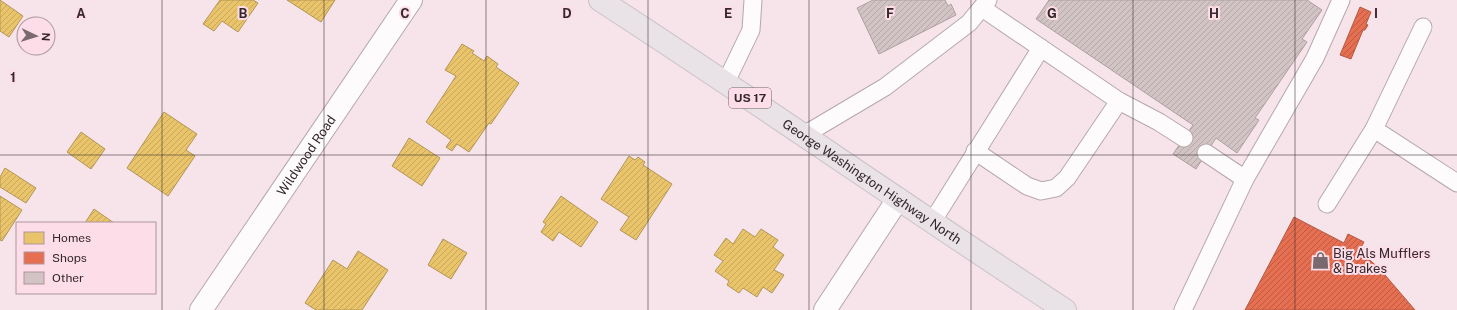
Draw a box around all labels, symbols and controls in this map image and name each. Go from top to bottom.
text: A [76,6,86,21]
text: B [239,6,248,21]
text: C [400,6,410,21]
text: D [562,6,572,21]
text: E [724,6,732,21]
text: F [886,6,894,21]
text: G [1047,6,1057,21]
text: H [1209,6,1219,21]
text: I [1374,6,1378,21]
north arrow [16,16,56,56]
text: N [40,32,52,41]
text: 1 [10,70,16,85]
road number: US 17 [729,88,771,108]
street label: Wildwood Road [274,113,339,198]
street label: George Washington Highway North [780,116,964,247]
legend [16,222,156,294]
text: Homes [52,231,91,245]
place label: Big Als Mufflers & Brakes [1333,246,1430,276]
shop icon: Big Als Mufflers & Brakes [1310,250,1330,270]
text: Shops [52,251,87,265]
text: Other [52,271,84,285]

